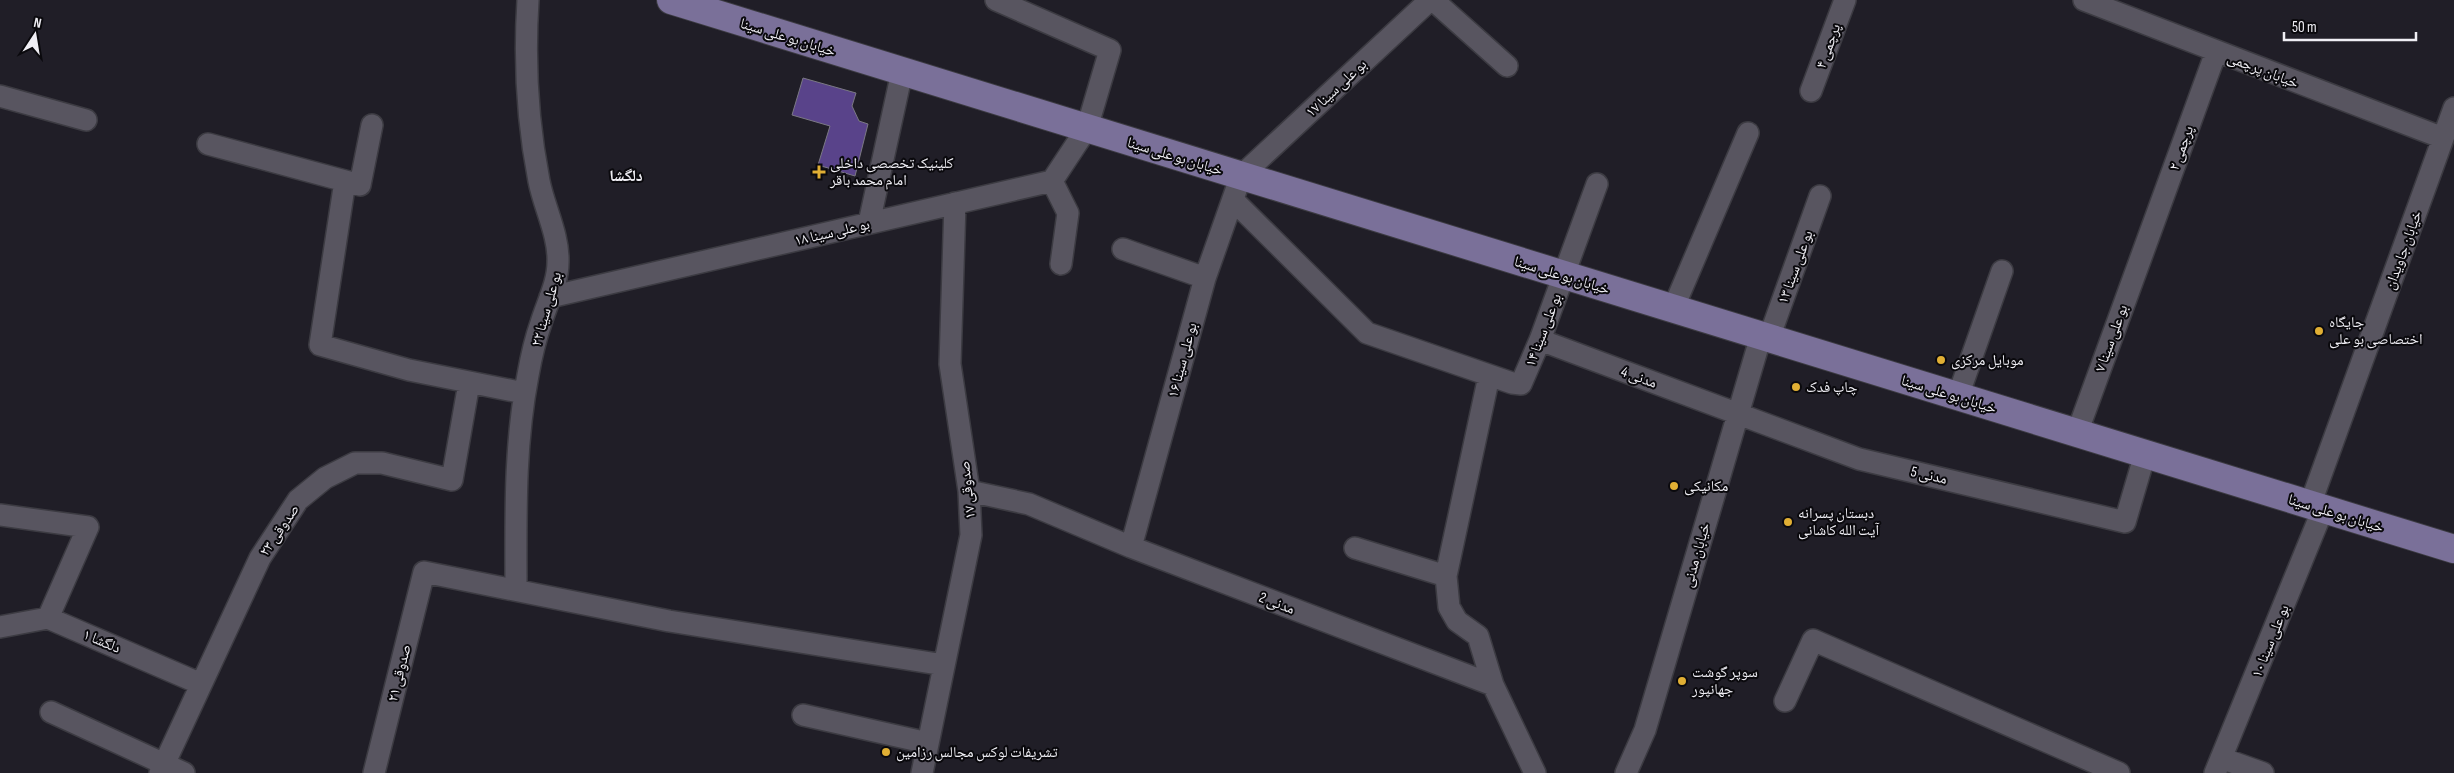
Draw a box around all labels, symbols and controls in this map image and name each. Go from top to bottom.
north arrow [10,10,60,60]
scale bar [2284,10,2416,42]
text: N [32,14,43,32]
street label: خیابان بو علی سینا [738,14,838,61]
text: 50 m [2292,18,2317,37]
street label: پرچمی ۴ [1812,21,1845,71]
street label: خیابان پرچمی [2224,48,2302,93]
street label: بو علی سینا ۱۷ [1302,55,1371,122]
street label: پرچمی ۲ [2165,123,2198,173]
street label: خیابان بو علی سینا [1125,133,1225,180]
place label: کلینیک تخصصی داخلی امام محمد باقر [829,154,954,190]
marker: کلینیک تخصصی داخلی امام محمد باقر [812,165,826,179]
district label: دلگشا [609,167,643,186]
street label: خیابان جاویدان [2380,208,2427,292]
street label: بو علی سینا ۱۸ [793,215,872,250]
street label: بو علی سینا ۱۳ [1773,228,1818,307]
street label: خیابان بو علی سینا [1512,252,1612,299]
street label: بو علی سینا ۲۲ [527,270,566,349]
street label: بو علی سینا ۱۴ [1521,291,1566,369]
street label: بو علی سینا ۷ [2091,302,2132,374]
place label: جایگاه اختصاصی بو علی [2329,313,2423,349]
street label: بو علی سینا ۱۶ [1163,321,1202,400]
marker: جایگاه اختصاصی بو علی [2313,325,2325,337]
place label: موبایل مرکزی [1951,351,2024,370]
marker: موبایل مرکزی [1935,354,1947,366]
street label: مدنی 4 [1618,362,1660,393]
street label: خیابان بو علی سینا [1899,371,1999,418]
place label: چاپ فدک [1806,378,1858,397]
marker: چاپ فدک [1790,381,1802,393]
street label: صدوقی ۱۷ [955,460,980,520]
street label: مدنی 5 [1909,462,1949,489]
place label: مکانیکی [1684,477,1728,496]
marker: مکانیکی [1668,480,1680,492]
street label: خیابان بو علی سینا [2286,490,2386,537]
street label: صدوقی ۲۳ [255,501,304,560]
place label: دبستان پسرانه آیت الله کاشانی [1798,504,1880,540]
marker: دبستان پسرانه آیت الله کاشانی [1782,516,1794,528]
street label: خیابان مدنی [1678,520,1715,590]
street label: مدنی 2 [1256,588,1298,619]
street label: بو علی سینا ۱۰ [2247,602,2294,680]
street label: دلگشا ۱ [80,625,124,658]
street label: صدوقی ۲۱ [383,642,416,704]
place label: سوپر گوشت جهانپور [1691,663,1758,699]
marker: سوپر گوشت جهانپور [1676,675,1688,687]
place label: تشریفات لوکس مجالس رزامین [896,743,1058,762]
marker: تشریفات لوکس مجالس رزامین [880,746,892,758]

